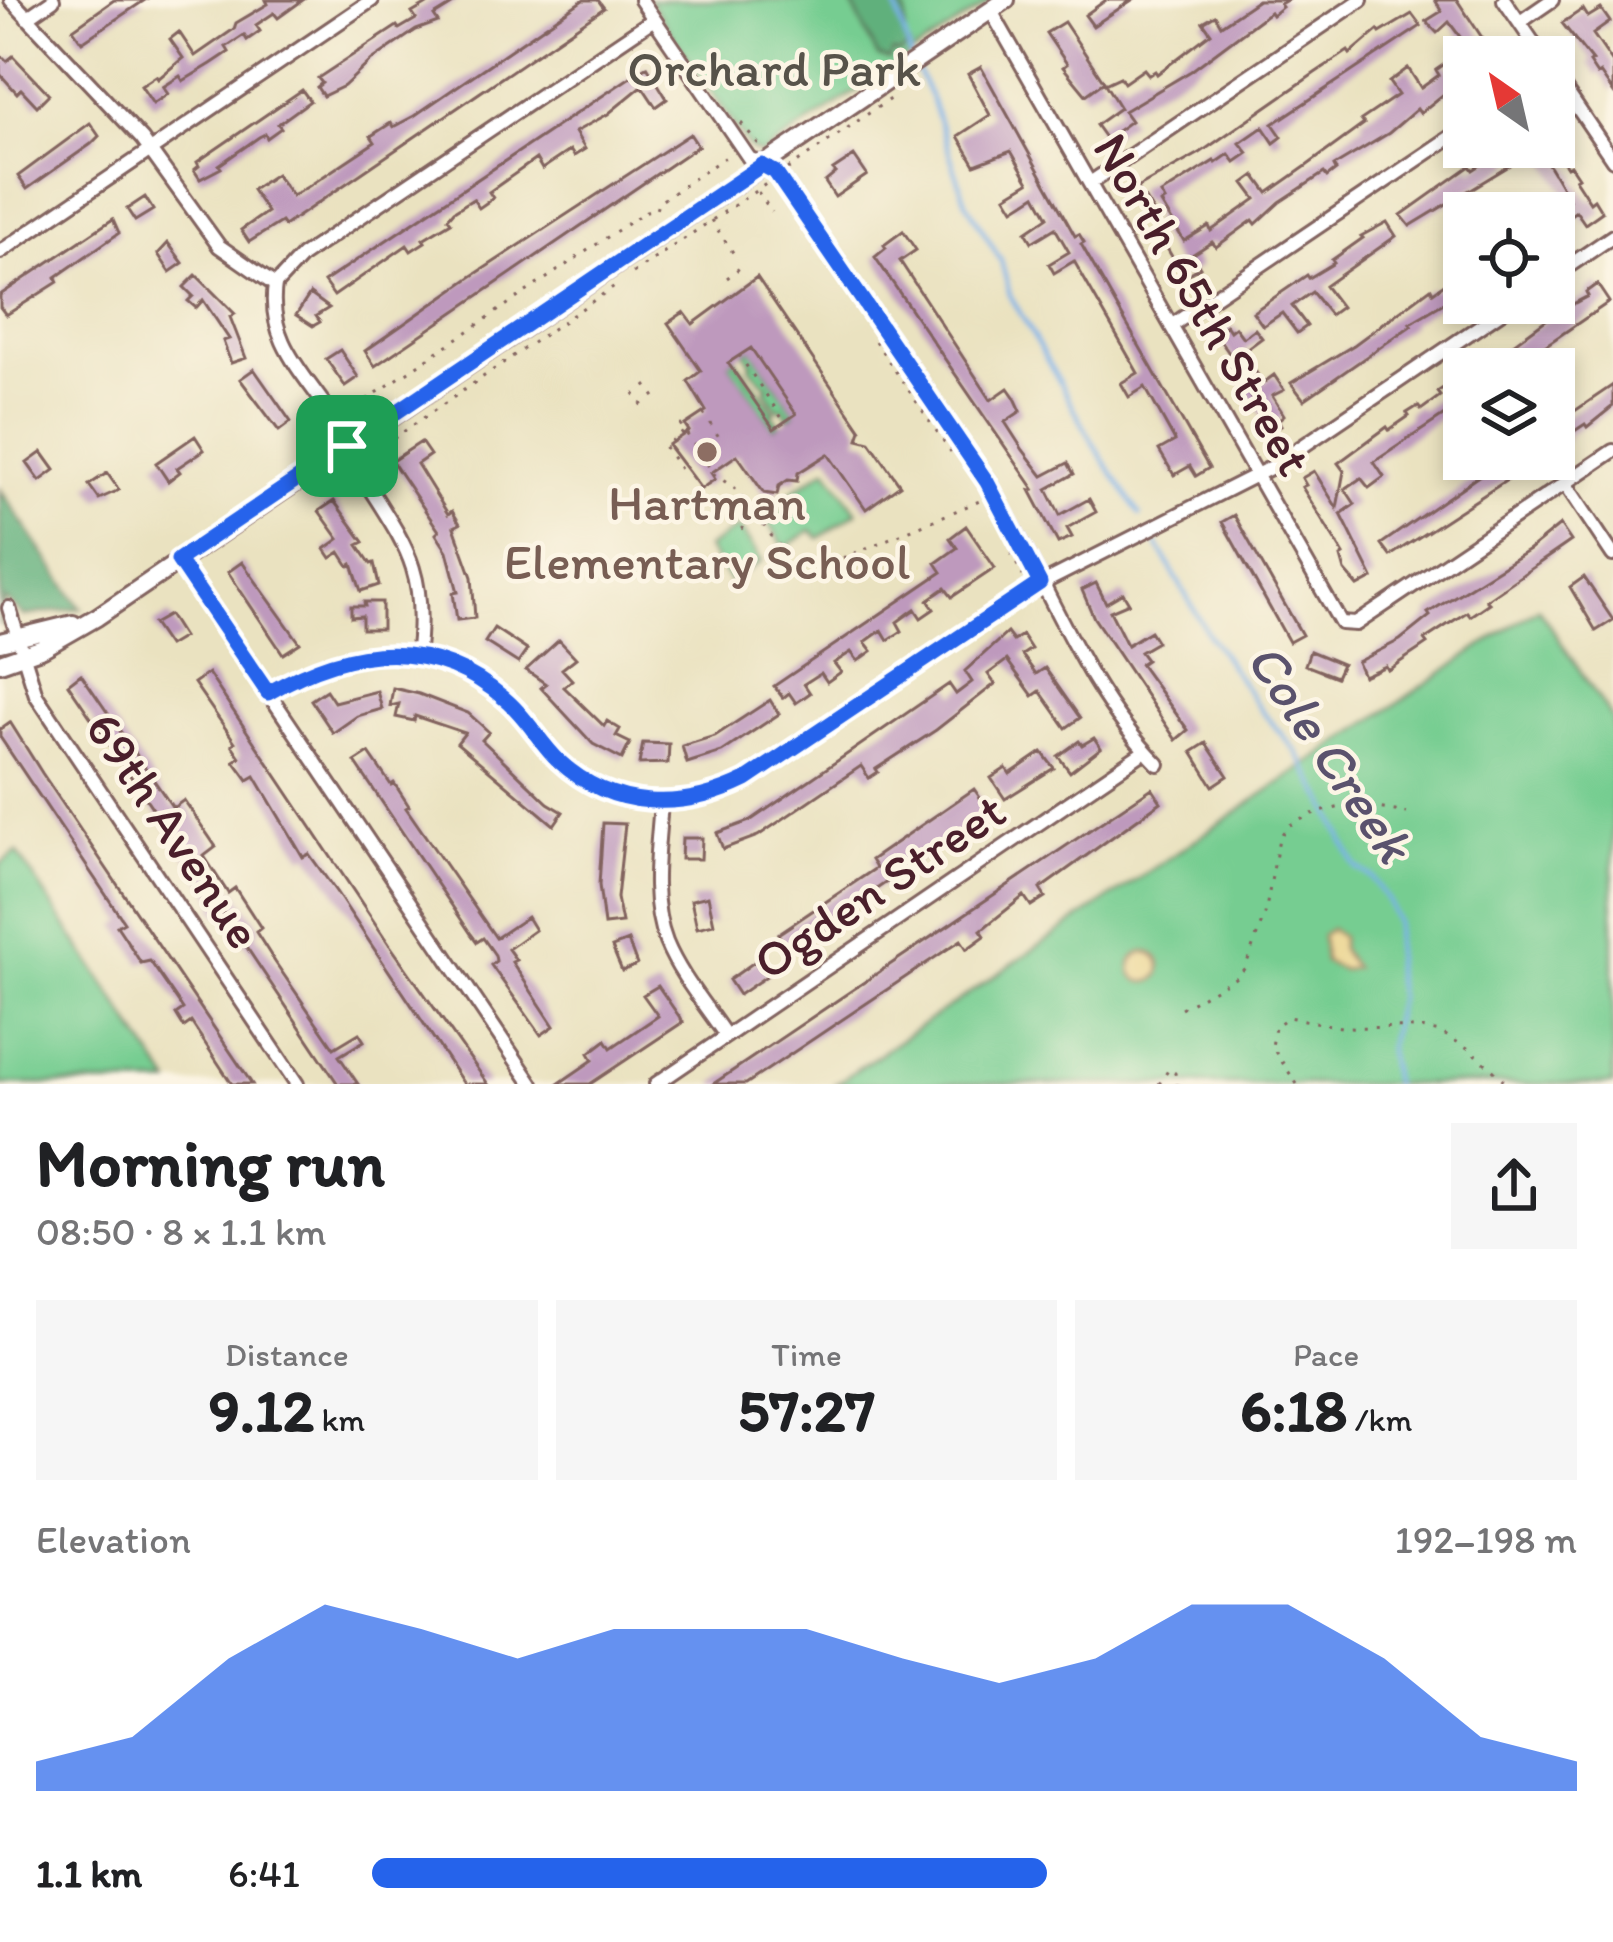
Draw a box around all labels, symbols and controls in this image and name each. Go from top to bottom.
north arrow [1443,36,1575,168]
map controls [1443,36,1575,480]
park label: Orchard Park [627,38,921,99]
street label: North 65th Street [1080,122,1326,486]
button: locate [1443,192,1575,324]
button: layers [1443,348,1575,480]
pin [296,395,398,497]
icon: arrive [314,413,380,479]
marker: Hartman Elementary School [694,439,720,465]
place label: Hartman Elementary School [504,472,910,592]
water label: Cole Creek [1233,630,1429,876]
street label: 69th Avenue [73,700,275,960]
street label: Ogden Street [742,780,1016,992]
text: Morning run [36,1123,385,1203]
button: share [1451,1123,1577,1249]
text: 08:50 · 8 × 1.1 km [36,1208,326,1255]
text: Distance [225,1335,349,1374]
text: Time [771,1335,842,1374]
text: Pace [1293,1335,1359,1374]
text: 9.12 [209,1374,314,1446]
text: 57:27 [738,1374,875,1446]
text: 6:18 [1240,1374,1347,1446]
text: km [314,1400,365,1439]
text: /km [1347,1400,1412,1439]
text: Elevation [36,1516,191,1563]
text: 192–198 m [1395,1516,1577,1563]
text: 1.1 km [36,1850,142,1897]
text: 6:41 [228,1850,300,1897]

